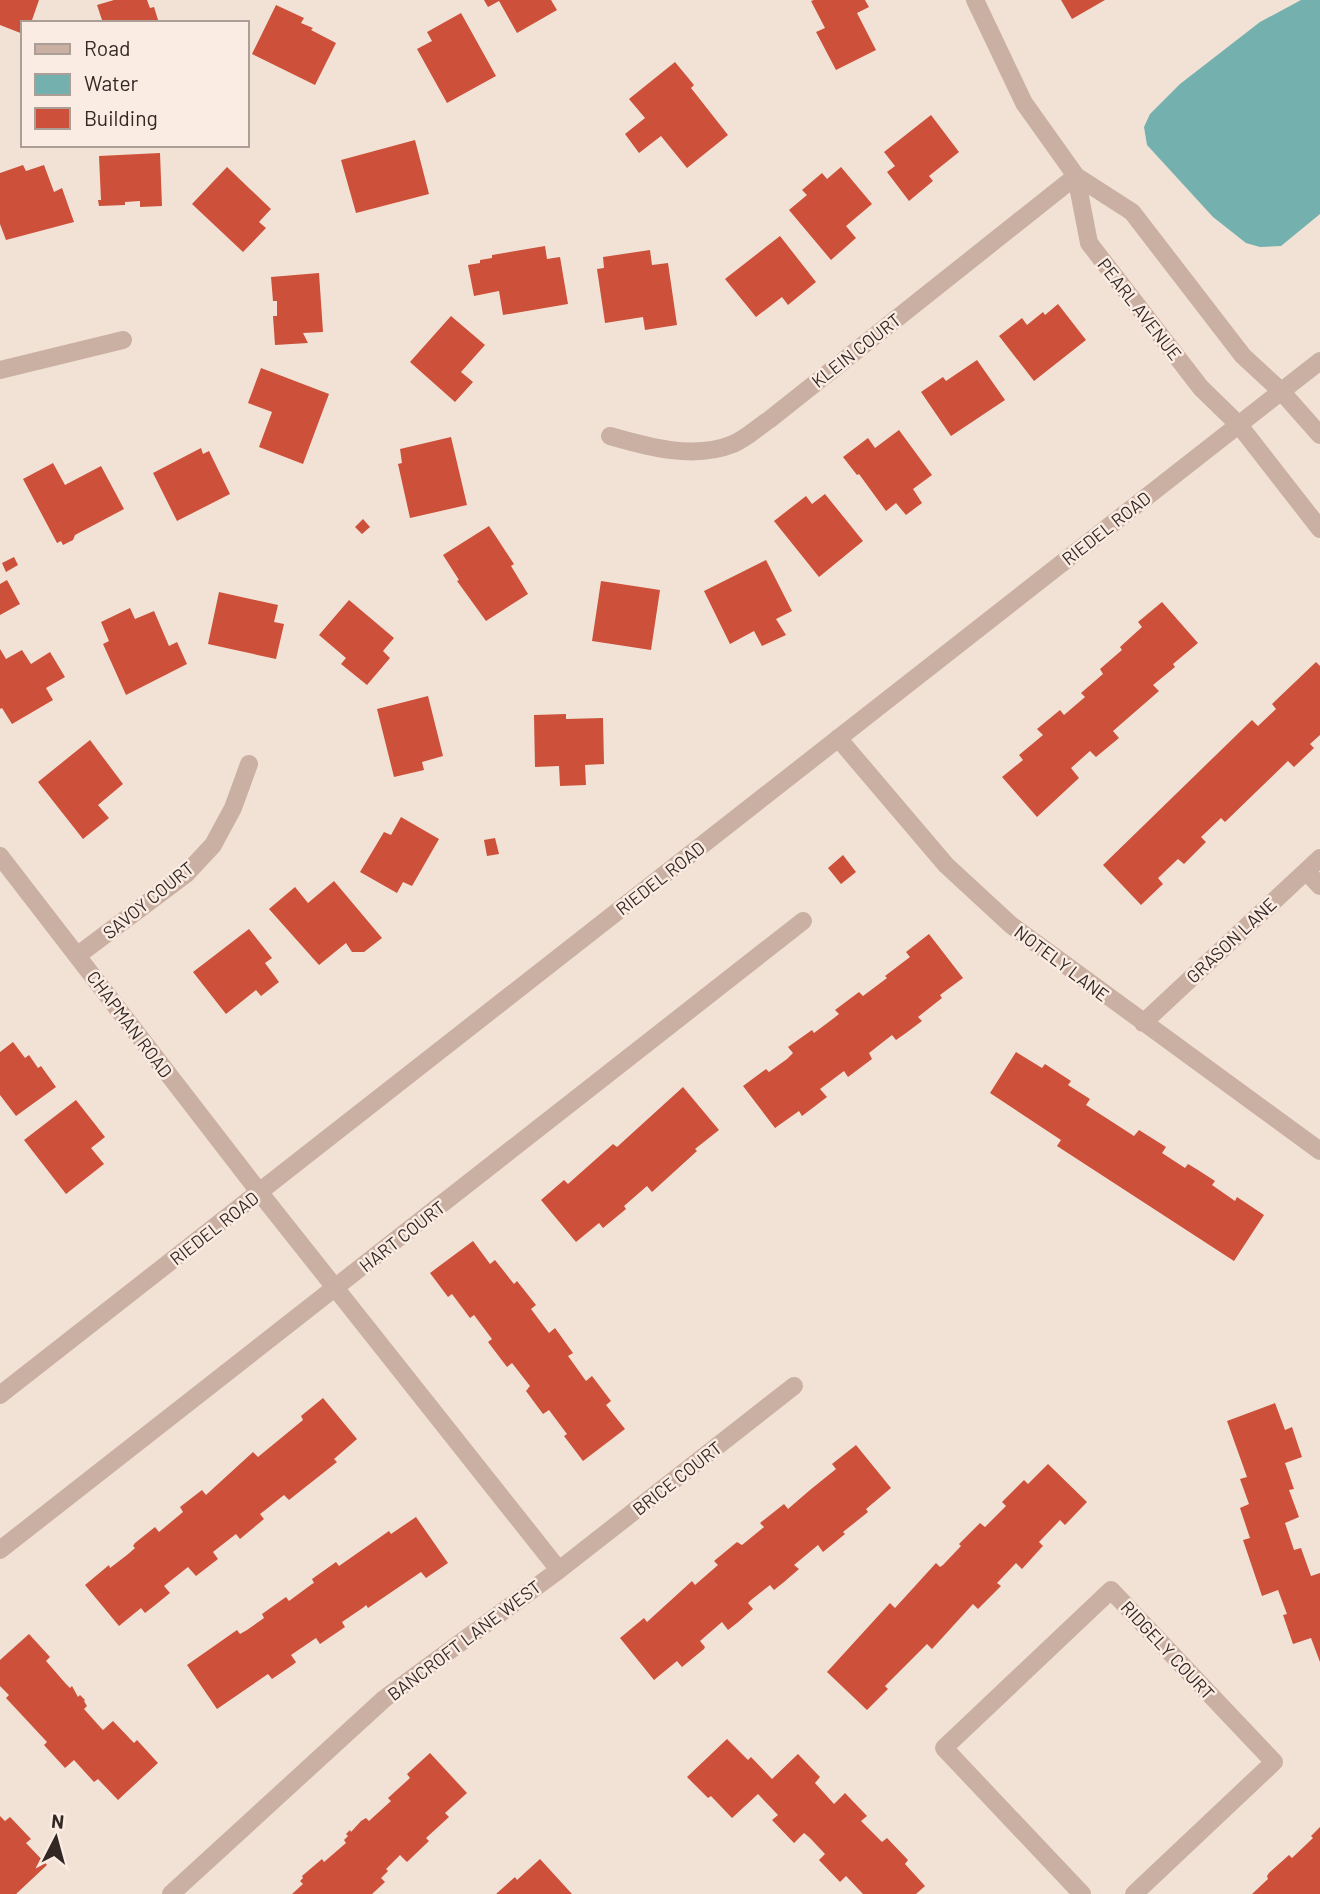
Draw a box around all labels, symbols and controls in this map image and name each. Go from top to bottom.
legend [21,21,248,147]
text: Road [84,35,130,60]
text: Water [84,70,139,95]
text: Building [84,105,158,130]
street label: PEARL AVENUE [1093,254,1187,364]
street label: KLEIN COURT [807,308,905,392]
street label: RIEDEL ROAD [1057,486,1155,570]
street label: RIEDEL ROAD [611,836,709,920]
street label: SAVOY COURT [98,857,198,943]
street label: GRASON LANE [1181,893,1281,987]
street label: NOTELY LANE [1010,920,1114,1006]
street label: CHAPMAN ROAD [83,966,177,1082]
street label: RIEDEL ROAD [165,1186,263,1270]
street label: HART COURT [355,1196,449,1276]
street label: BRICE COURT [628,1436,726,1520]
street label: BANCROFT LANE WEST [383,1575,545,1705]
street label: RIDGELY COURT [1117,1596,1219,1704]
north arrow [21,1803,91,1873]
text: N [50,1808,65,1833]

